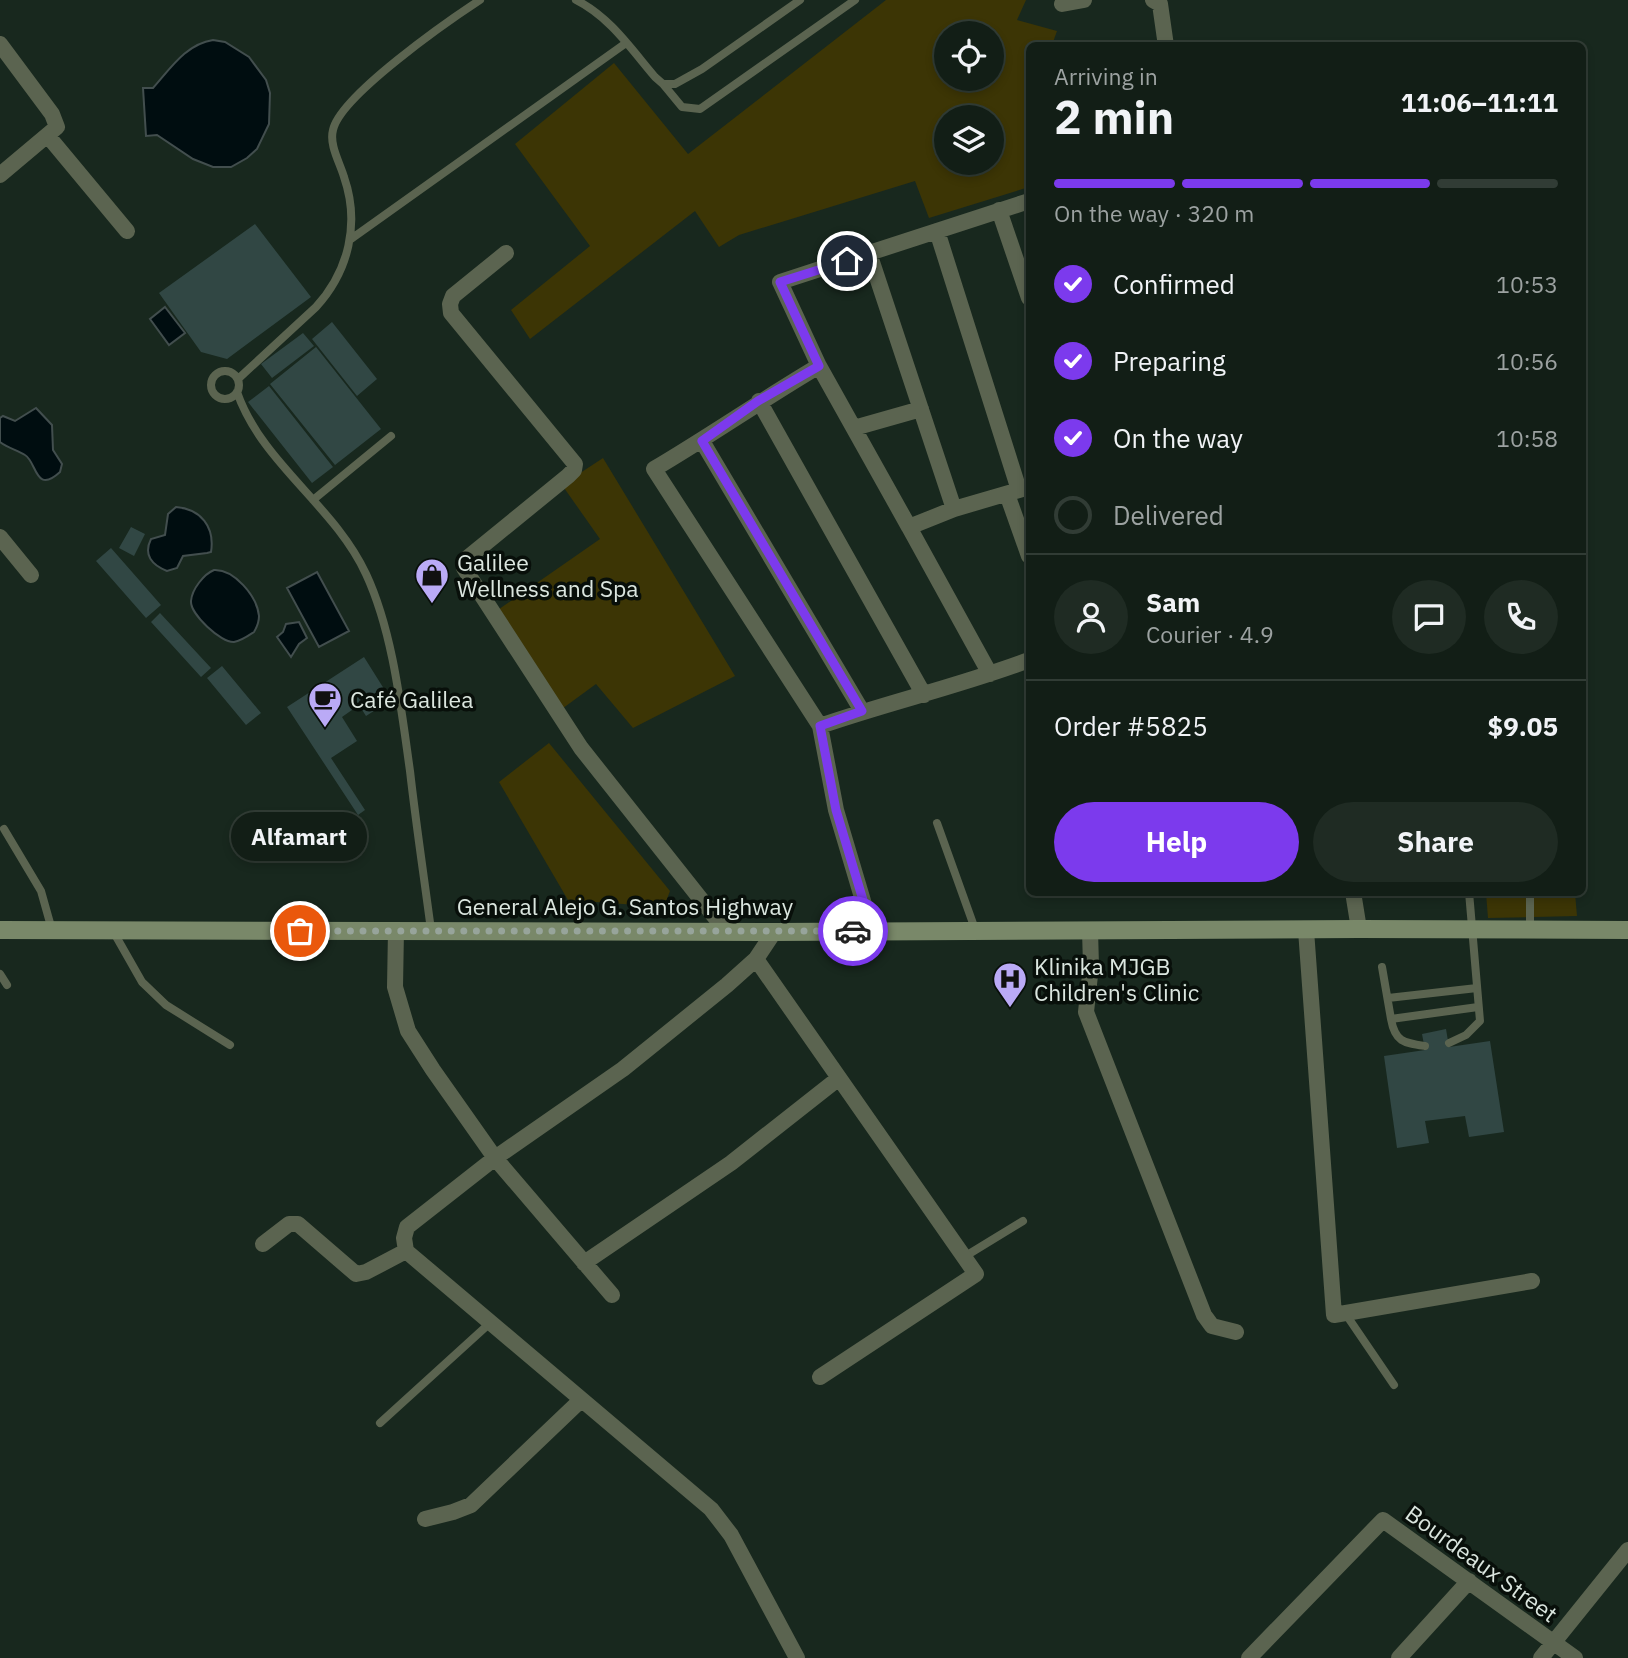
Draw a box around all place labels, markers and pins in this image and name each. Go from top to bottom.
pin [817,231,877,291]
place label: Galilee Wellness and Spa [457,547,639,603]
shop icon: Galilee Wellness and Spa [413,556,451,605]
cafe icon: Café Galilea [306,680,344,729]
place label: Café Galilea [350,684,473,714]
callout: Alfamart [232,812,368,861]
pin [270,901,330,961]
place label: Klinika MJGB Children's Clinic [1034,951,1199,1007]
hospital icon: Klinika MJGB Children's Clinic [991,960,1029,1009]

